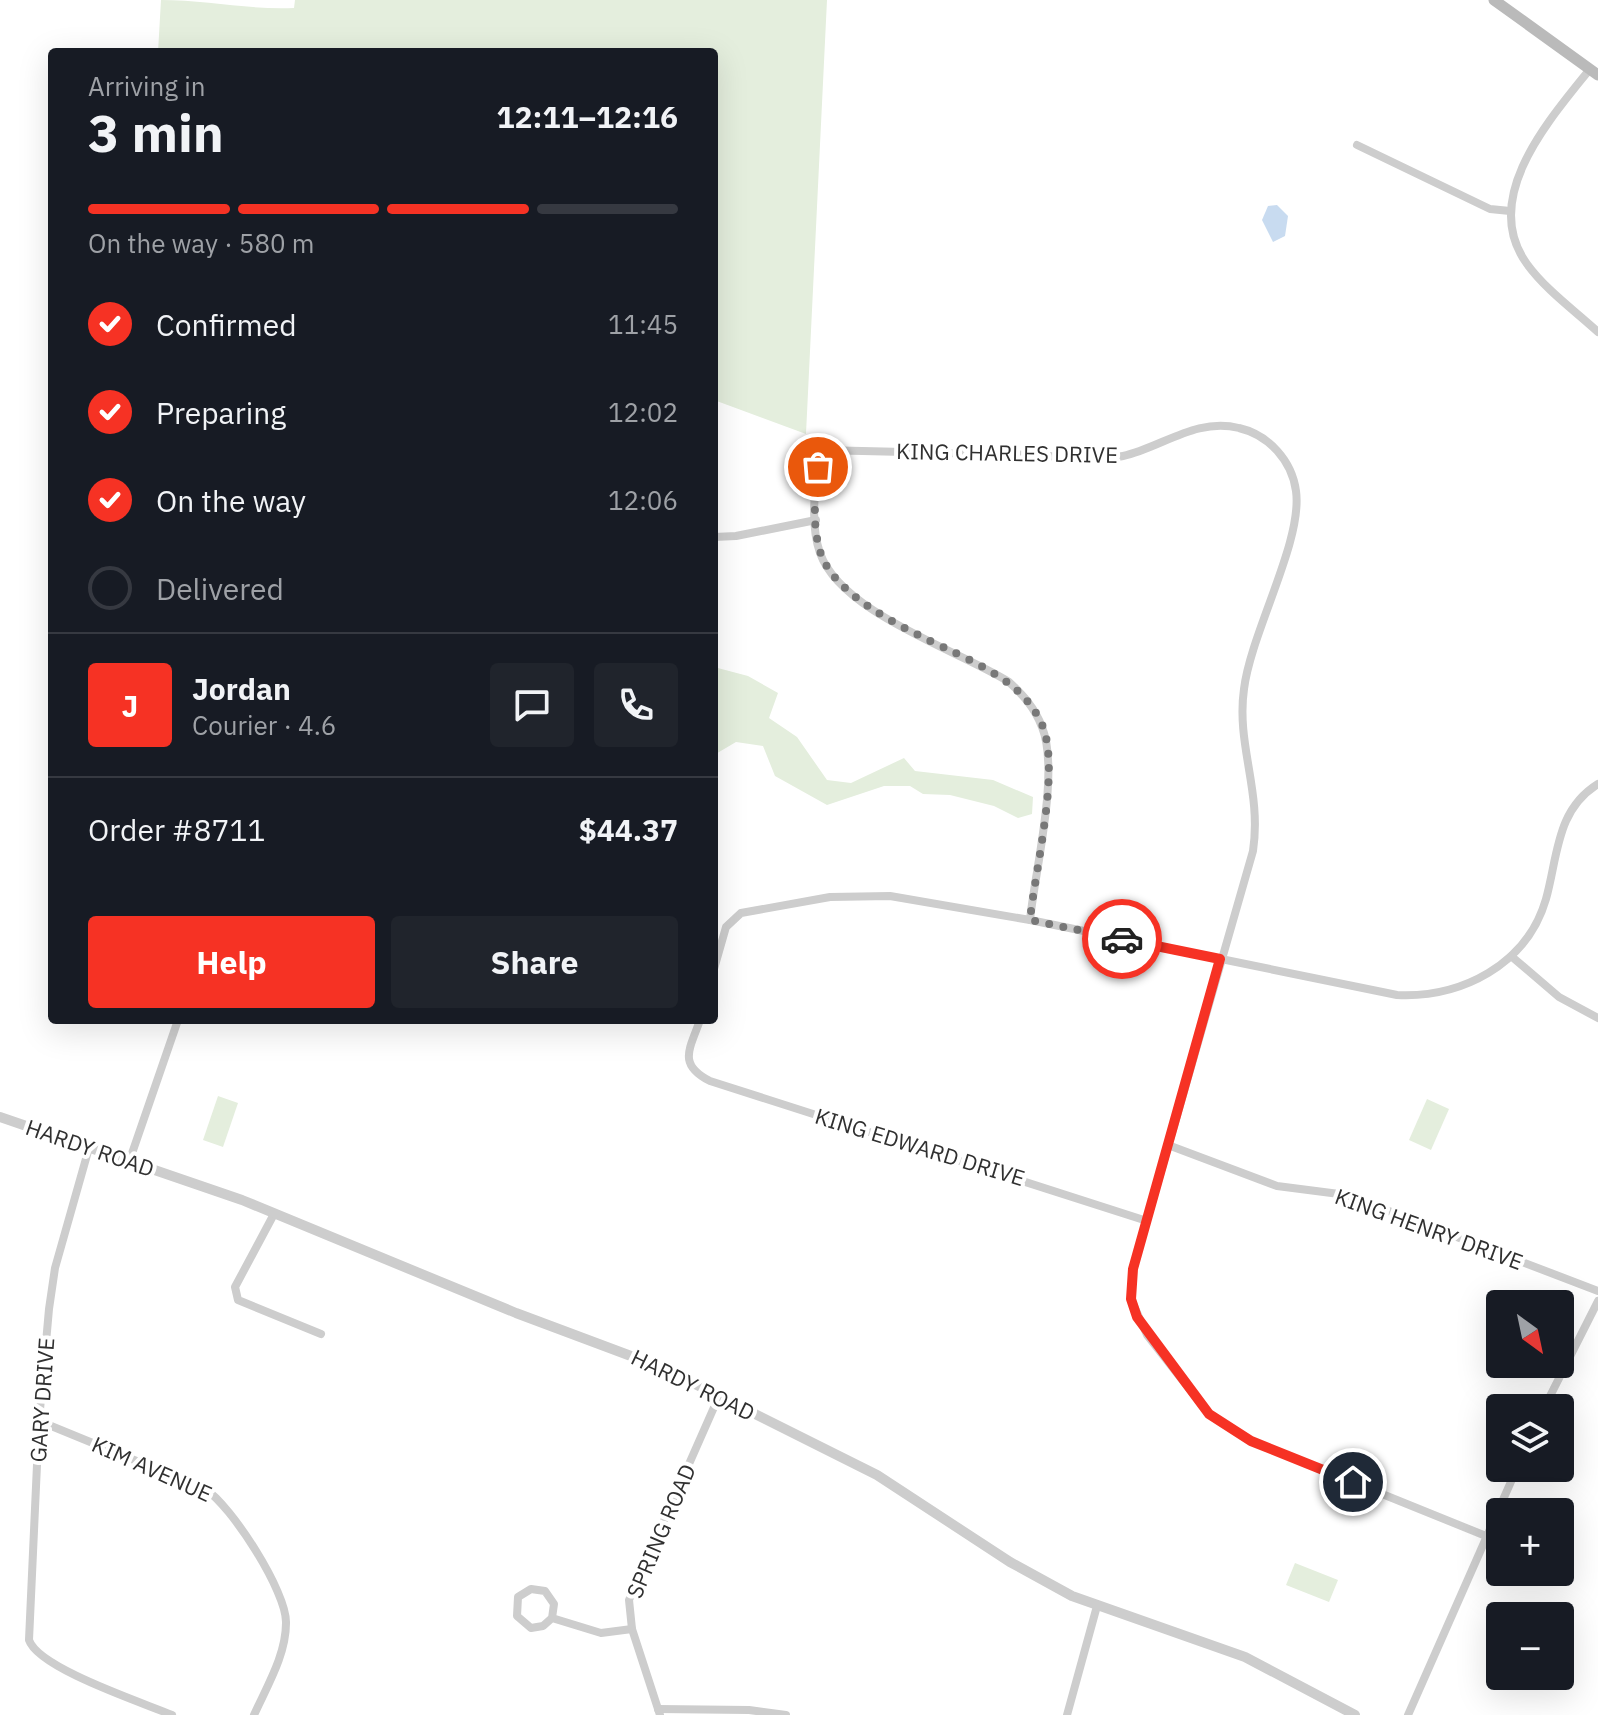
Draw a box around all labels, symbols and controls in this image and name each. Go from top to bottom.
text: Arriving in [88,69,205,103]
text: 12:11–12:16 [497,97,678,136]
text: 3 min [88,99,224,166]
text: On the way · 580 m [88,226,314,260]
icon: check [88,302,132,346]
text: Confirmed [156,305,297,344]
text: 11:45 [608,307,678,341]
icon: check [88,390,132,434]
text: Preparing [156,393,286,432]
text: 12:02 [608,395,678,429]
pin [784,433,852,501]
street label: KING CHARLES DRIVE [896,436,1118,469]
icon: bag [796,445,840,489]
icon: check [88,478,132,522]
text: On the way [156,481,306,520]
text: 12:06 [608,483,678,517]
text: Delivered [156,569,284,608]
button: chat [490,663,574,747]
button: phone [594,663,678,747]
text: Jordan [192,669,291,708]
text: J [122,686,138,725]
text: Courier · 4.6 [192,708,336,742]
text: Order #8711 [88,810,265,849]
text: $44.37 [579,810,678,849]
courier [1082,899,1162,979]
button: Help [88,916,375,1008]
button: Share [391,916,678,1008]
icon: car [1100,917,1144,961]
street label: KING EDWARD DRIVE [812,1101,1029,1192]
street label: HARDY ROAD [22,1112,158,1183]
street label: KING HENRY DRIVE [1331,1181,1527,1276]
north arrow [1486,1290,1574,1378]
map controls [1486,1290,1574,1690]
street label: GARY DRIVE [23,1337,60,1463]
street label: HARDY ROAD [627,1342,760,1427]
button: layers [1486,1394,1574,1482]
street label: KIM AVENUE [88,1429,217,1508]
pin [1319,1448,1387,1516]
street label: SPRING ROAD [619,1459,702,1602]
icon: home [1331,1460,1375,1504]
button: + [1486,1498,1574,1586]
button: − [1486,1602,1574,1690]

